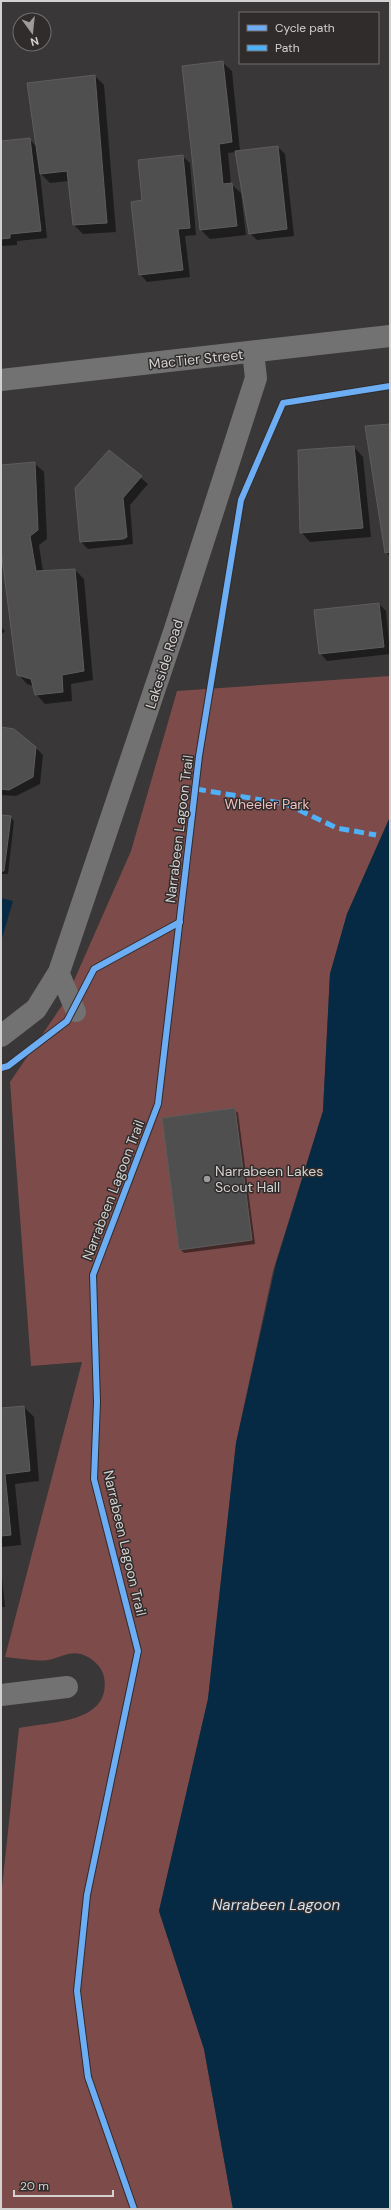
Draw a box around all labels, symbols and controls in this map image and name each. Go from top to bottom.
north arrow [12,12,52,52]
legend [239,12,379,64]
text: Cycle path [275,20,335,36]
text: N [29,34,40,49]
text: Path [275,40,300,56]
street label: MacTier Street [148,345,244,373]
street label: Lakeside Road [141,617,187,711]
street label: Narrabeen Lagoon Trail [161,754,197,904]
park label: Wheeler Park [224,795,310,813]
street label: Narrabeen Lagoon Trail [78,1117,148,1263]
place label: Narrabeen Lakes Scout Hall [215,1162,323,1196]
marker: Narrabeen Lakes Scout Hall [202,1174,212,1184]
street label: Narrabeen Lagoon Trail [99,1468,151,1618]
water label: Narrabeen Lagoon [212,1895,340,1915]
scale bar [14,2172,113,2198]
text: 20 m [20,2178,49,2194]

